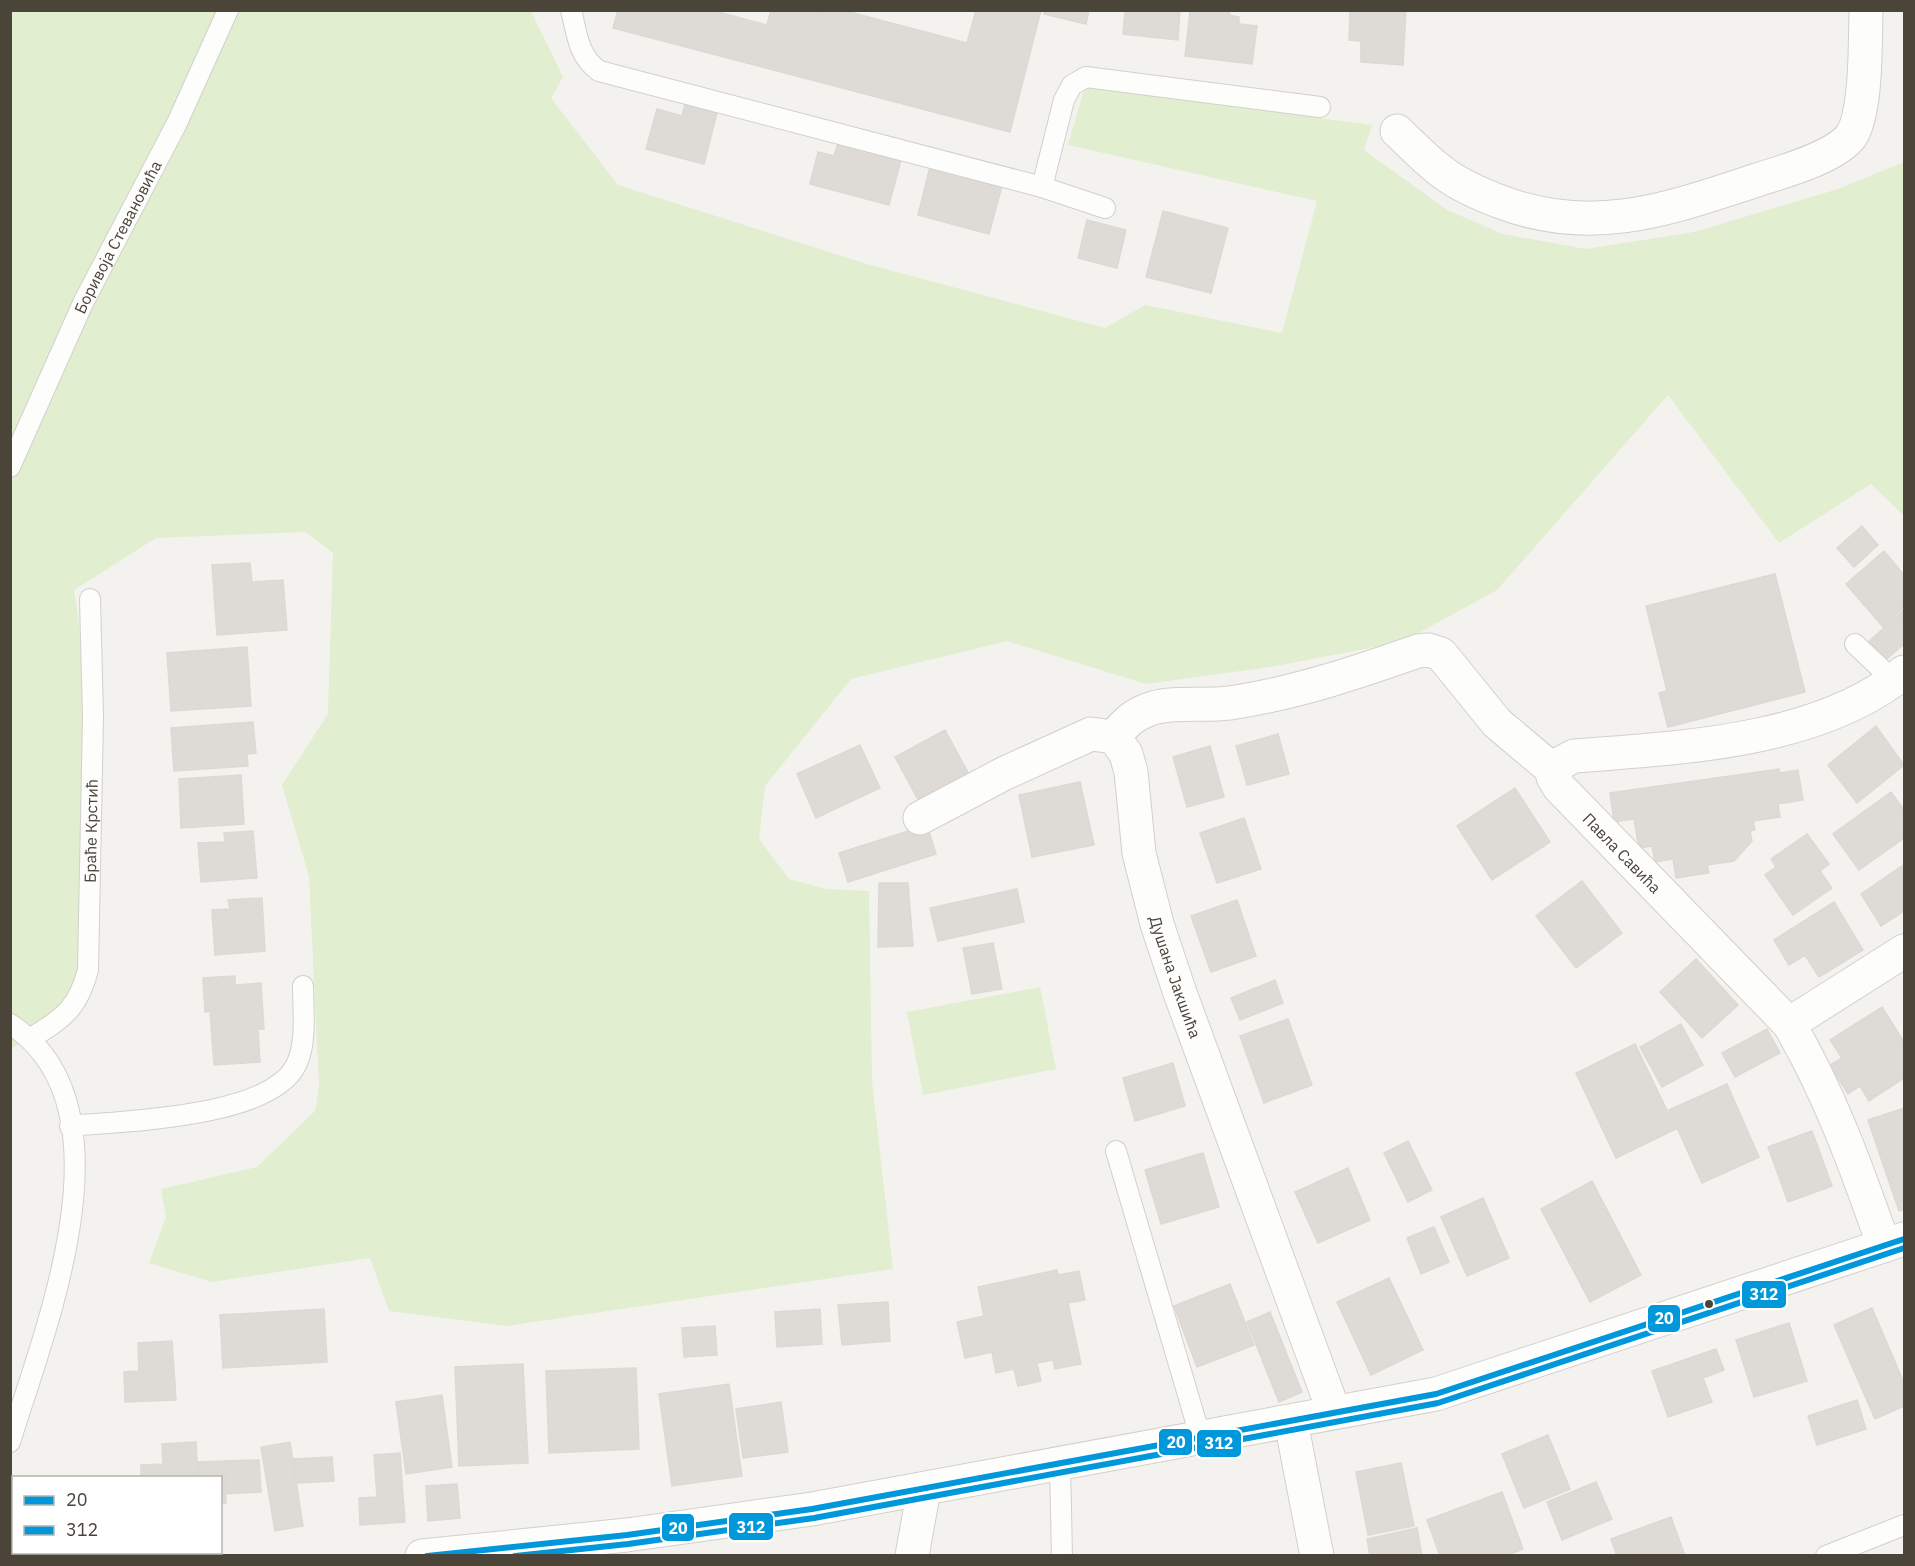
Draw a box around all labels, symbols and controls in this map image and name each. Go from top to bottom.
street label: Боривоја Стевановића [70,157,166,317]
street label: Браће Крстић [80,779,102,883]
street label: Павла Савића [1579,809,1666,898]
street label: Душана Јакшића [1145,914,1206,1041]
line badge: 312 [1741,1280,1787,1309]
text: 312 [1750,1284,1778,1304]
unlabelled marker [1703,1298,1715,1310]
line badge: 20 [1647,1304,1681,1333]
text: 20 [1654,1308,1674,1328]
line badge: 20 [1158,1428,1193,1456]
line badge: 312 [1196,1429,1242,1458]
text: 20 [1166,1432,1186,1452]
text: 312 [1205,1433,1233,1453]
legend [12,1476,222,1554]
text: 20 [66,1488,88,1511]
line badge: 312 [728,1512,774,1541]
line badge: 20 [661,1513,695,1542]
text: 312 [737,1517,765,1537]
text: 312 [66,1518,98,1541]
text: 20 [668,1518,688,1538]

